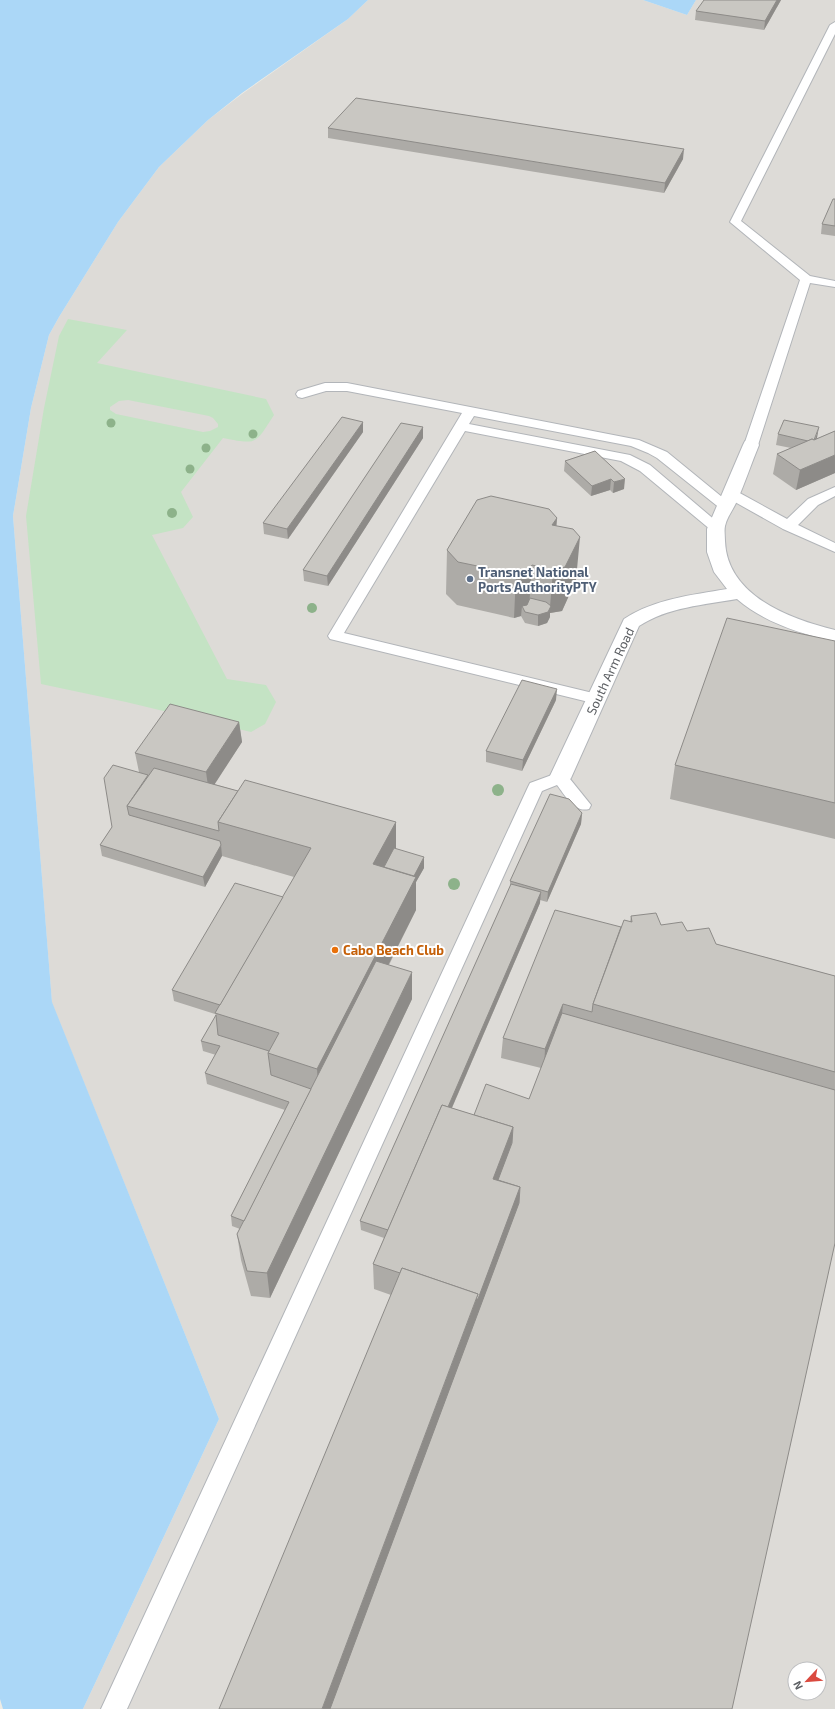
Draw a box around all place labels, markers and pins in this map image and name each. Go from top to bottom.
place label: Transnet National Ports AuthorityPTY [478,564,597,595]
marker: Transnet National Ports AuthorityPTY [465,574,475,584]
place label: Cabo Beach Club [343,942,444,958]
marker: Cabo Beach Club [330,945,340,955]

